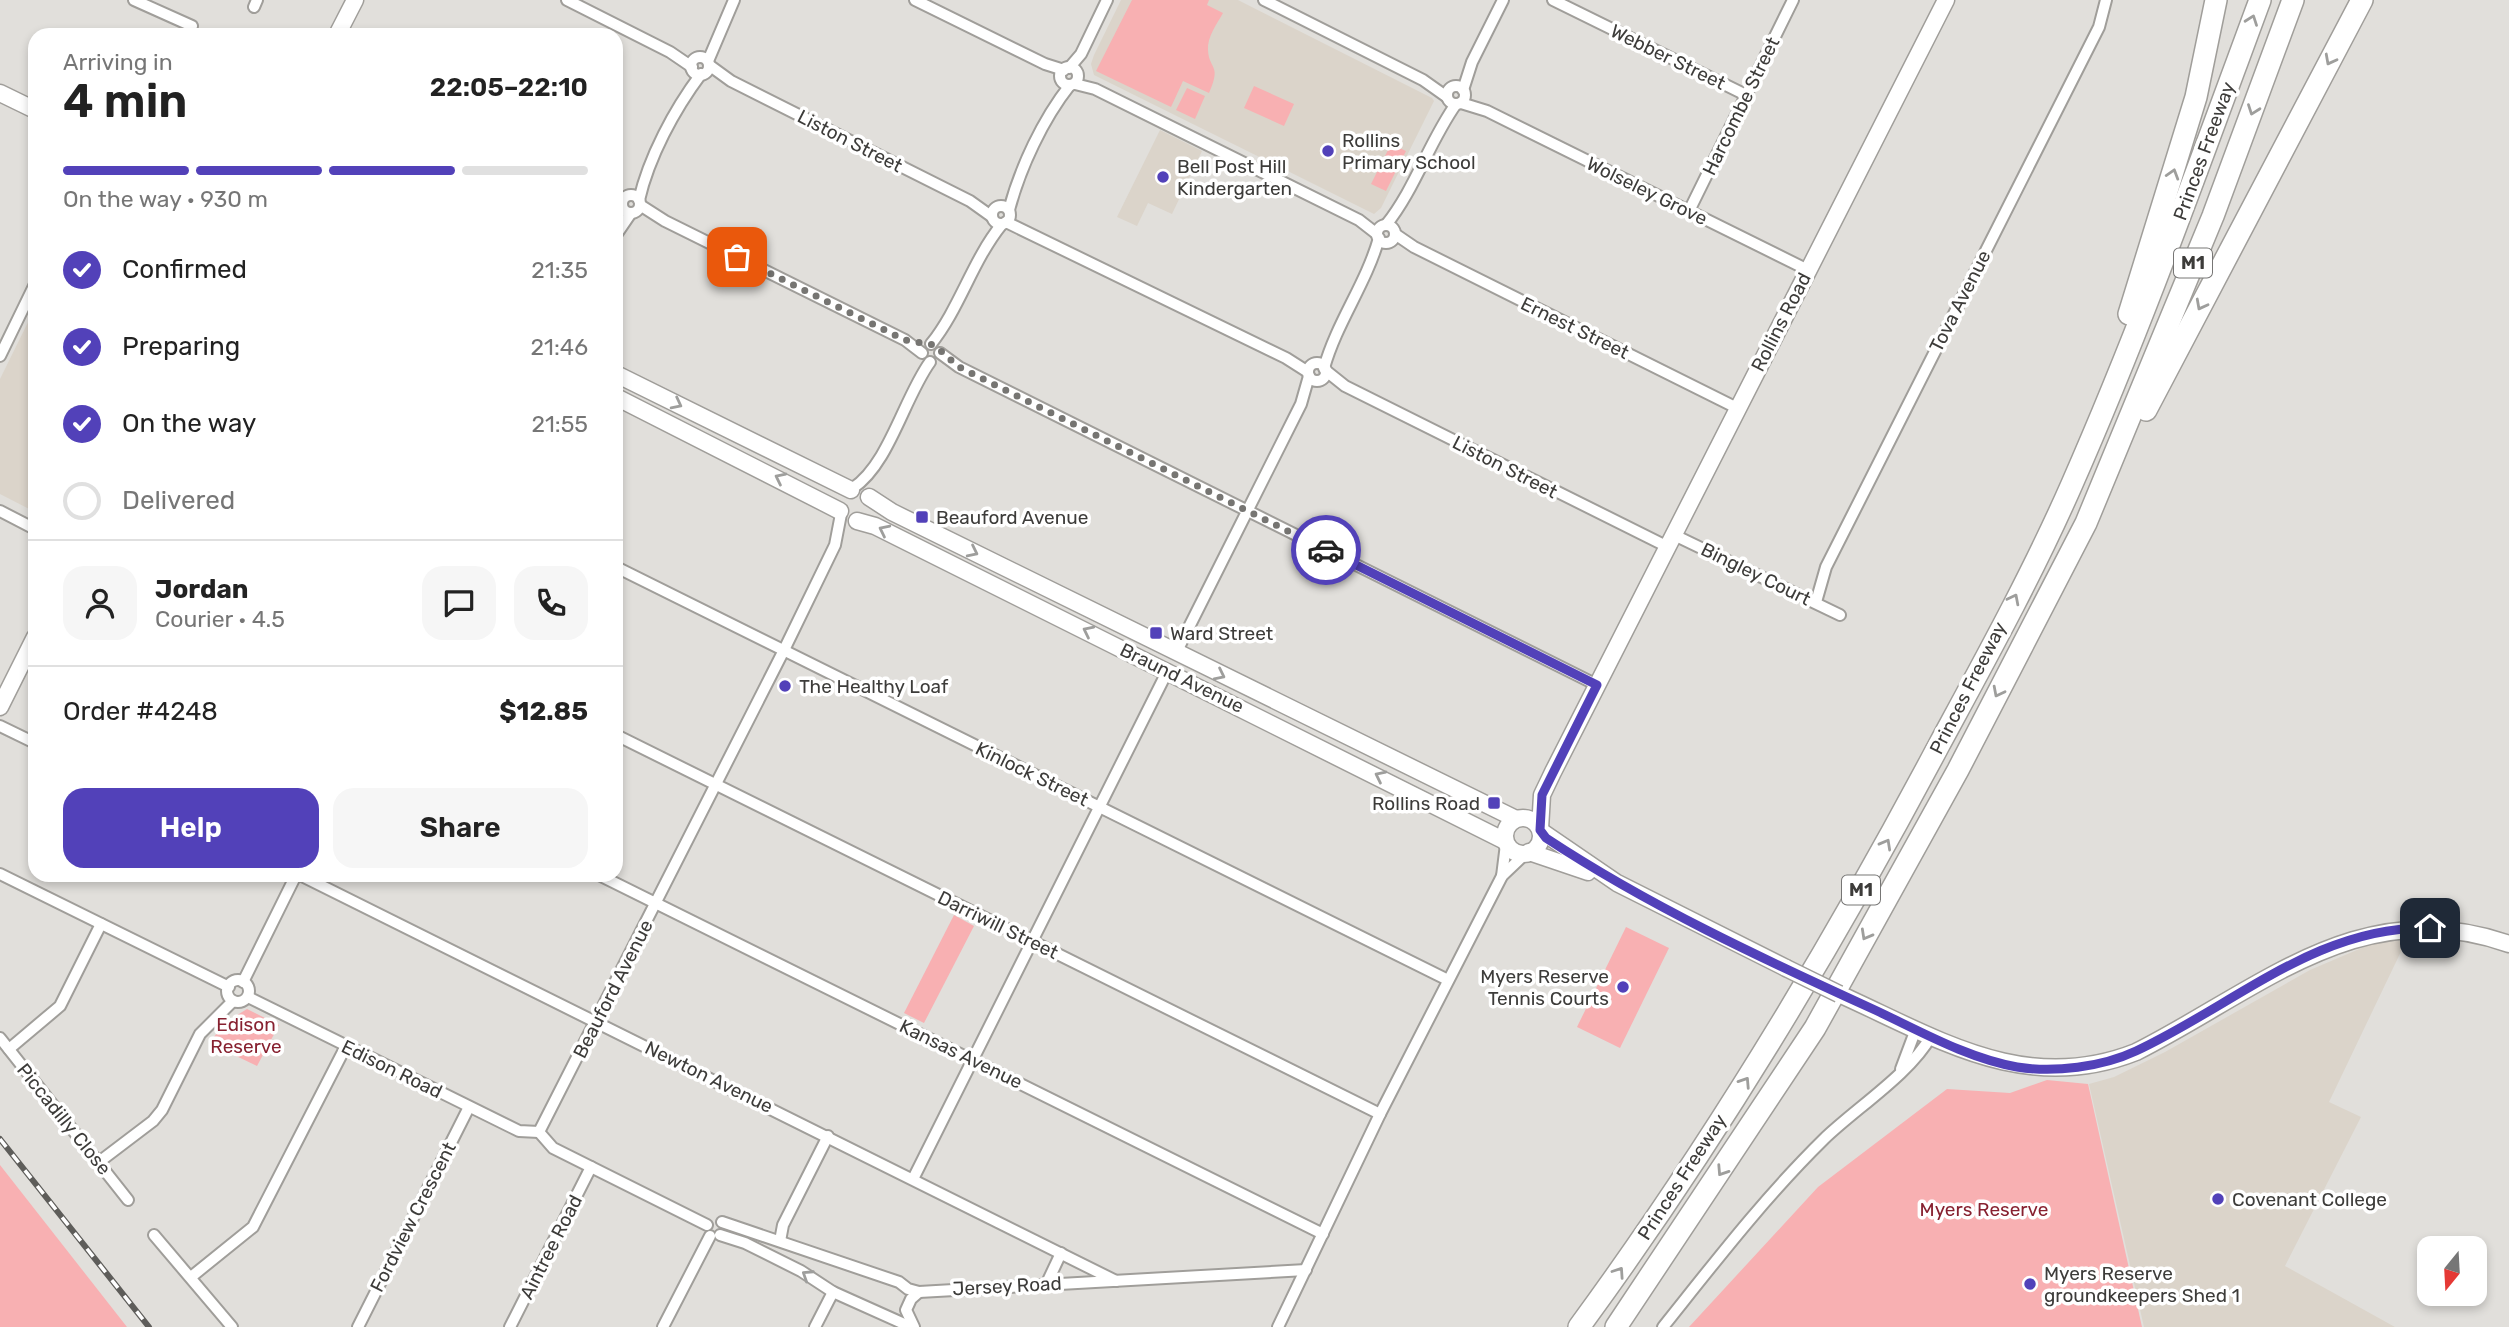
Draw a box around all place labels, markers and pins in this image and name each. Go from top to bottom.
place label: Rollins Primary School [1342,129,1476,174]
marker: Rollins Primary School [1320,143,1336,159]
place label: Bell Post Hill Kindergarten [1177,155,1292,200]
marker: Bell Post Hill Kindergarten [1155,169,1171,185]
pin [707,227,767,287]
place label: Beauford Avenue [936,506,1088,529]
marker: Beauford Avenue [914,509,930,525]
place label: Ward Street [1170,622,1274,645]
marker: Ward Street [1148,625,1164,641]
place label: The Healthy Loaf [799,675,949,698]
marker: The Healthy Loaf [777,678,793,694]
place label: Rollins Road [1372,792,1480,815]
marker: Rollins Road [1486,795,1502,811]
pin [2400,898,2460,958]
place label: Myers Reserve Tennis Courts [1480,965,1609,1010]
marker: Myers Reserve Tennis Courts [1615,979,1631,995]
place label: Covenant College [2232,1188,2387,1211]
marker: Covenant College [2210,1191,2226,1207]
place label: Myers Reserve groundkeepers Shed 1 [2044,1262,2240,1307]
marker: Myers Reserve groundkeepers Shed 1 [2022,1276,2038,1292]

